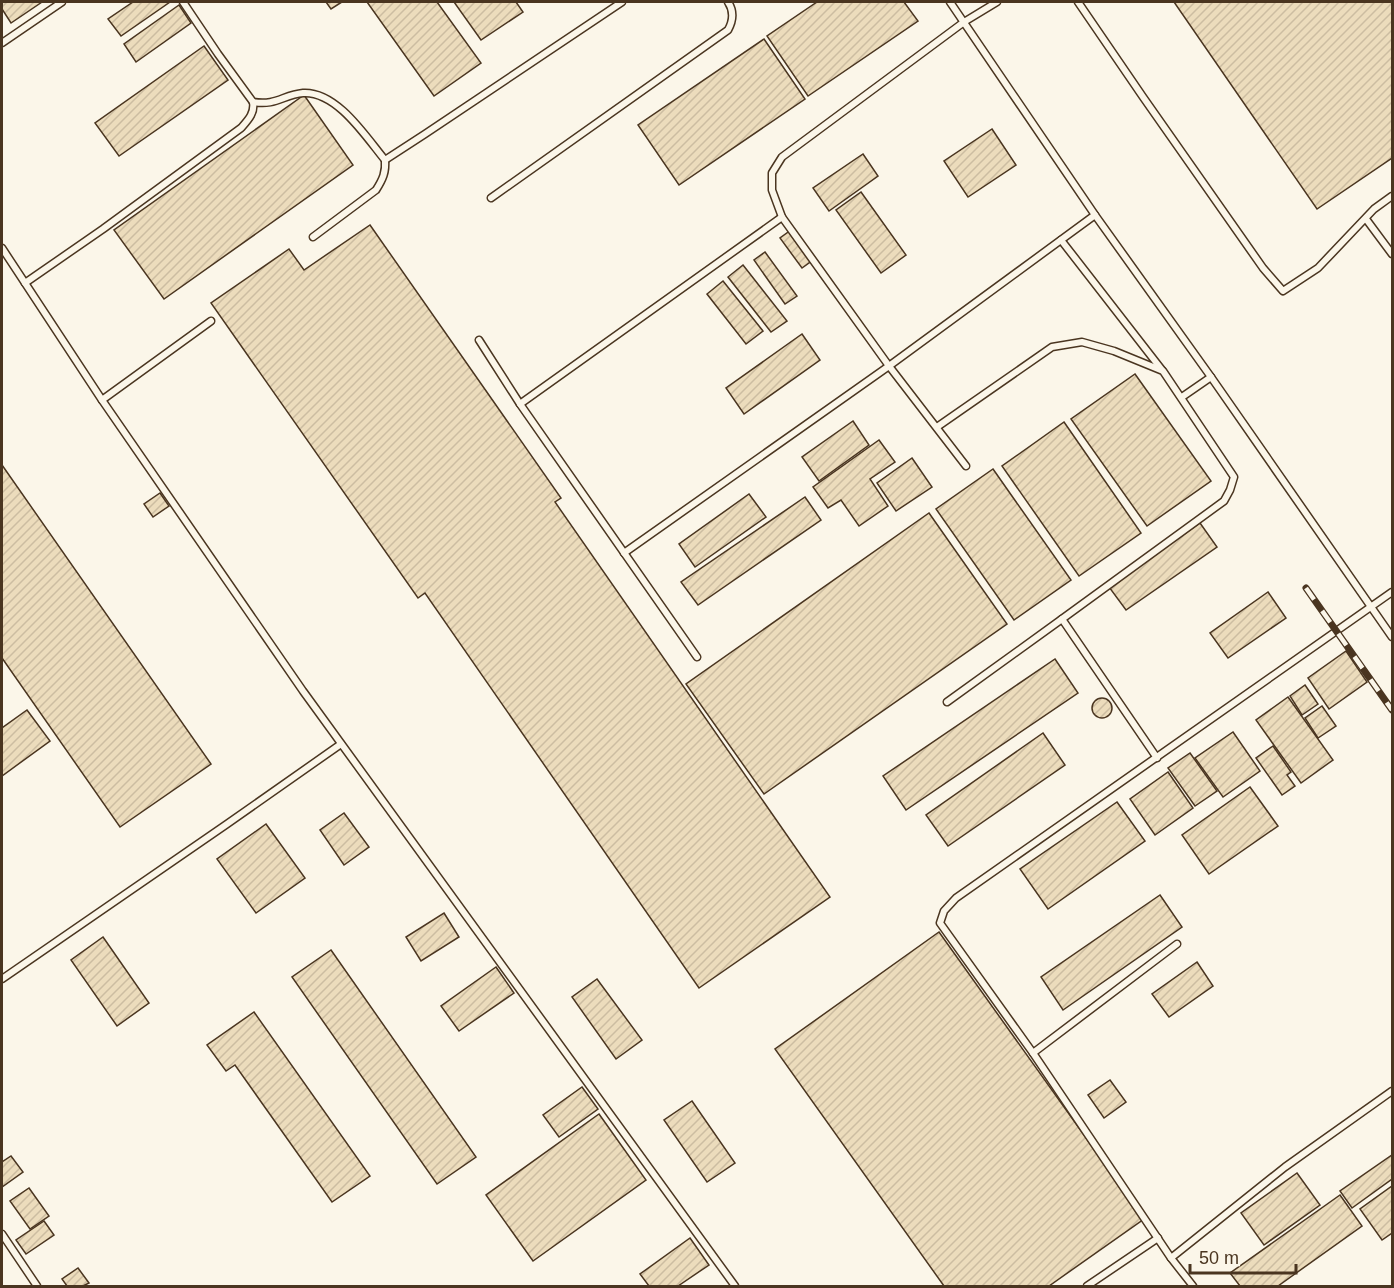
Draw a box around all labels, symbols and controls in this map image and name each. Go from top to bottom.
scale bar [1190,1237,1296,1275]
text: 50 m [1199,1248,1239,1268]

